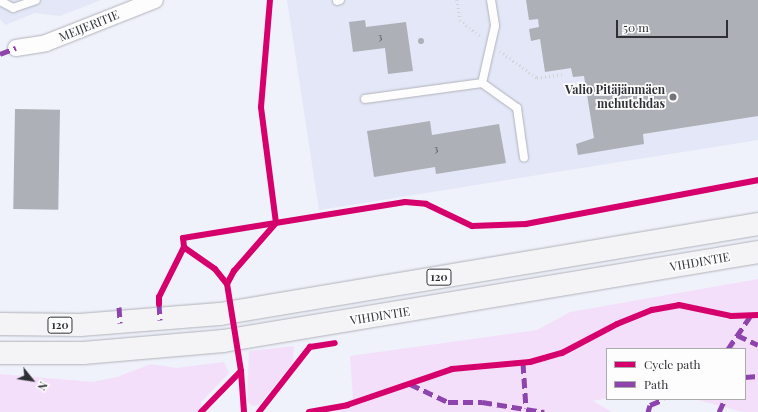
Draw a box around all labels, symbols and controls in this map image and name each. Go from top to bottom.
street label: MEIJERITIE [57,7,121,45]
scale bar [618,12,730,38]
text: 50 m [623,19,649,35]
house number: 3 [378,31,382,43]
place label: Valio Pitäjänmäen mehutehdas [565,83,665,111]
marker: Valio Pitäjänmäen mehutehdas [668,92,678,102]
house number: 3 [434,143,438,155]
street label: VIHDINTIE [669,250,731,274]
road number: 120 [426,268,452,286]
street label: VIHDINTIE [349,304,411,328]
road number: 120 [47,316,73,334]
legend [606,348,746,400]
text: Cycle path [644,356,701,372]
north arrow [12,360,52,400]
text: Path [644,376,668,392]
text: N [34,379,51,393]

